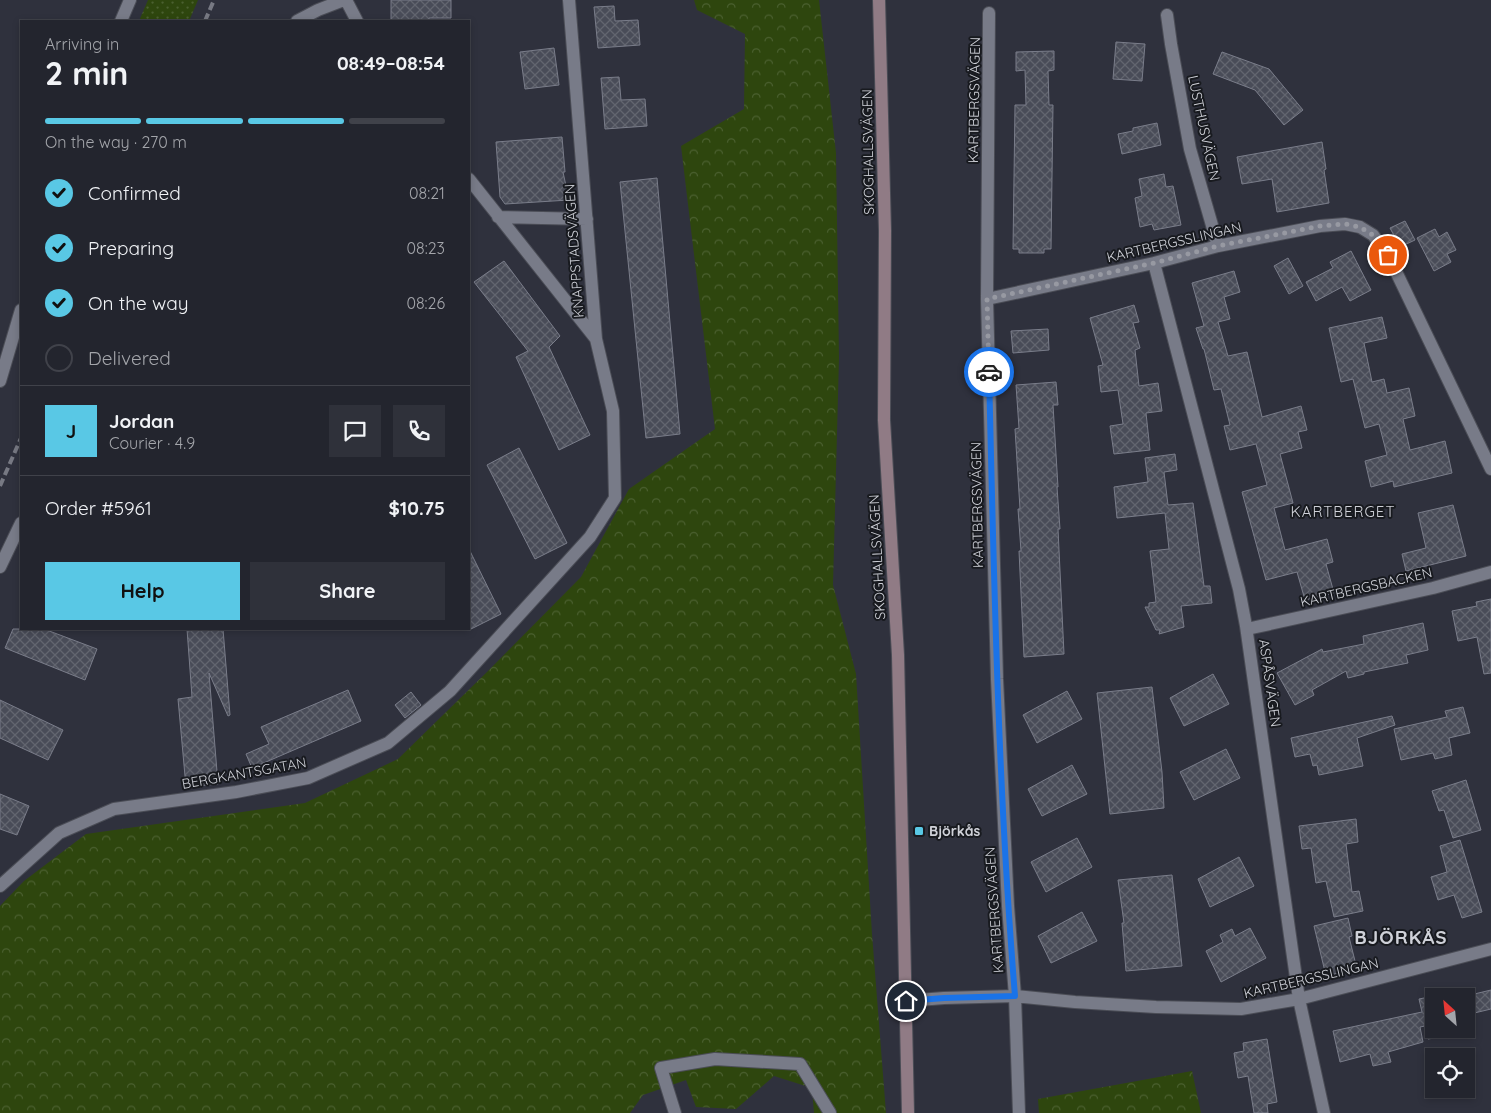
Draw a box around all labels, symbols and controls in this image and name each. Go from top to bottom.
text: Arriving in [45,34,119,54]
street label: KARTBERGSVÄGEN [964,37,984,163]
text: 08:49–08:54 [337,51,445,75]
text: 2 min [45,53,128,93]
street label: LUSTHUSVÄGEN [1184,74,1224,182]
street label: SKOGHALLSVÄGEN [858,89,878,215]
text: On the way · 270 m [45,132,187,152]
icon: check [45,179,73,207]
text: Confirmed [88,181,181,205]
text: 08:21 [409,183,445,203]
street label: KNAPPSTADSVÄGEN [560,183,588,319]
street label: KARTBERGSSLINGAN [1105,218,1243,266]
icon: check [45,234,73,262]
pin [1367,234,1409,276]
text: Preparing [88,236,174,260]
text: 08:23 [407,238,445,258]
icon: bag [1374,241,1402,269]
icon: check [45,289,73,317]
text: On the way [88,291,189,315]
text: 08:26 [406,293,445,313]
text: Delivered [88,346,171,370]
courier [964,347,1014,397]
icon: car [975,358,1003,386]
button: chat [329,405,381,457]
button: phone [393,405,445,457]
text: Jordan [109,409,174,433]
text: J [66,419,76,443]
text: Courier · 4.9 [109,433,195,453]
street label: KARTBERGSVÄGEN [967,442,987,568]
street label: SKOGHALLSVÄGEN [865,494,889,620]
text: Order #5961 [45,496,152,520]
text: $10.75 [388,496,445,520]
district label: KARTBERGET [1291,502,1395,521]
button: Help [45,562,240,620]
button: Share [250,562,445,620]
street label: KARTBERGSBACKEN [1298,563,1434,611]
street label: ASPÅSVÄGEN [1255,638,1285,728]
street label: BERGKANTSGATAN [180,753,308,793]
place label: Björkås [929,822,981,840]
marker: Björkås [913,825,925,837]
street label: KARTBERGSVÄGEN [981,846,1007,974]
district label: BJÖRKÅS [1354,925,1448,949]
street label: KARTBERGSSLINGAN [1242,954,1380,1002]
pin [885,980,927,1022]
icon: home [892,987,920,1015]
north arrow [1425,988,1475,1038]
map controls [1425,988,1475,1098]
button: locate [1425,1048,1475,1098]

